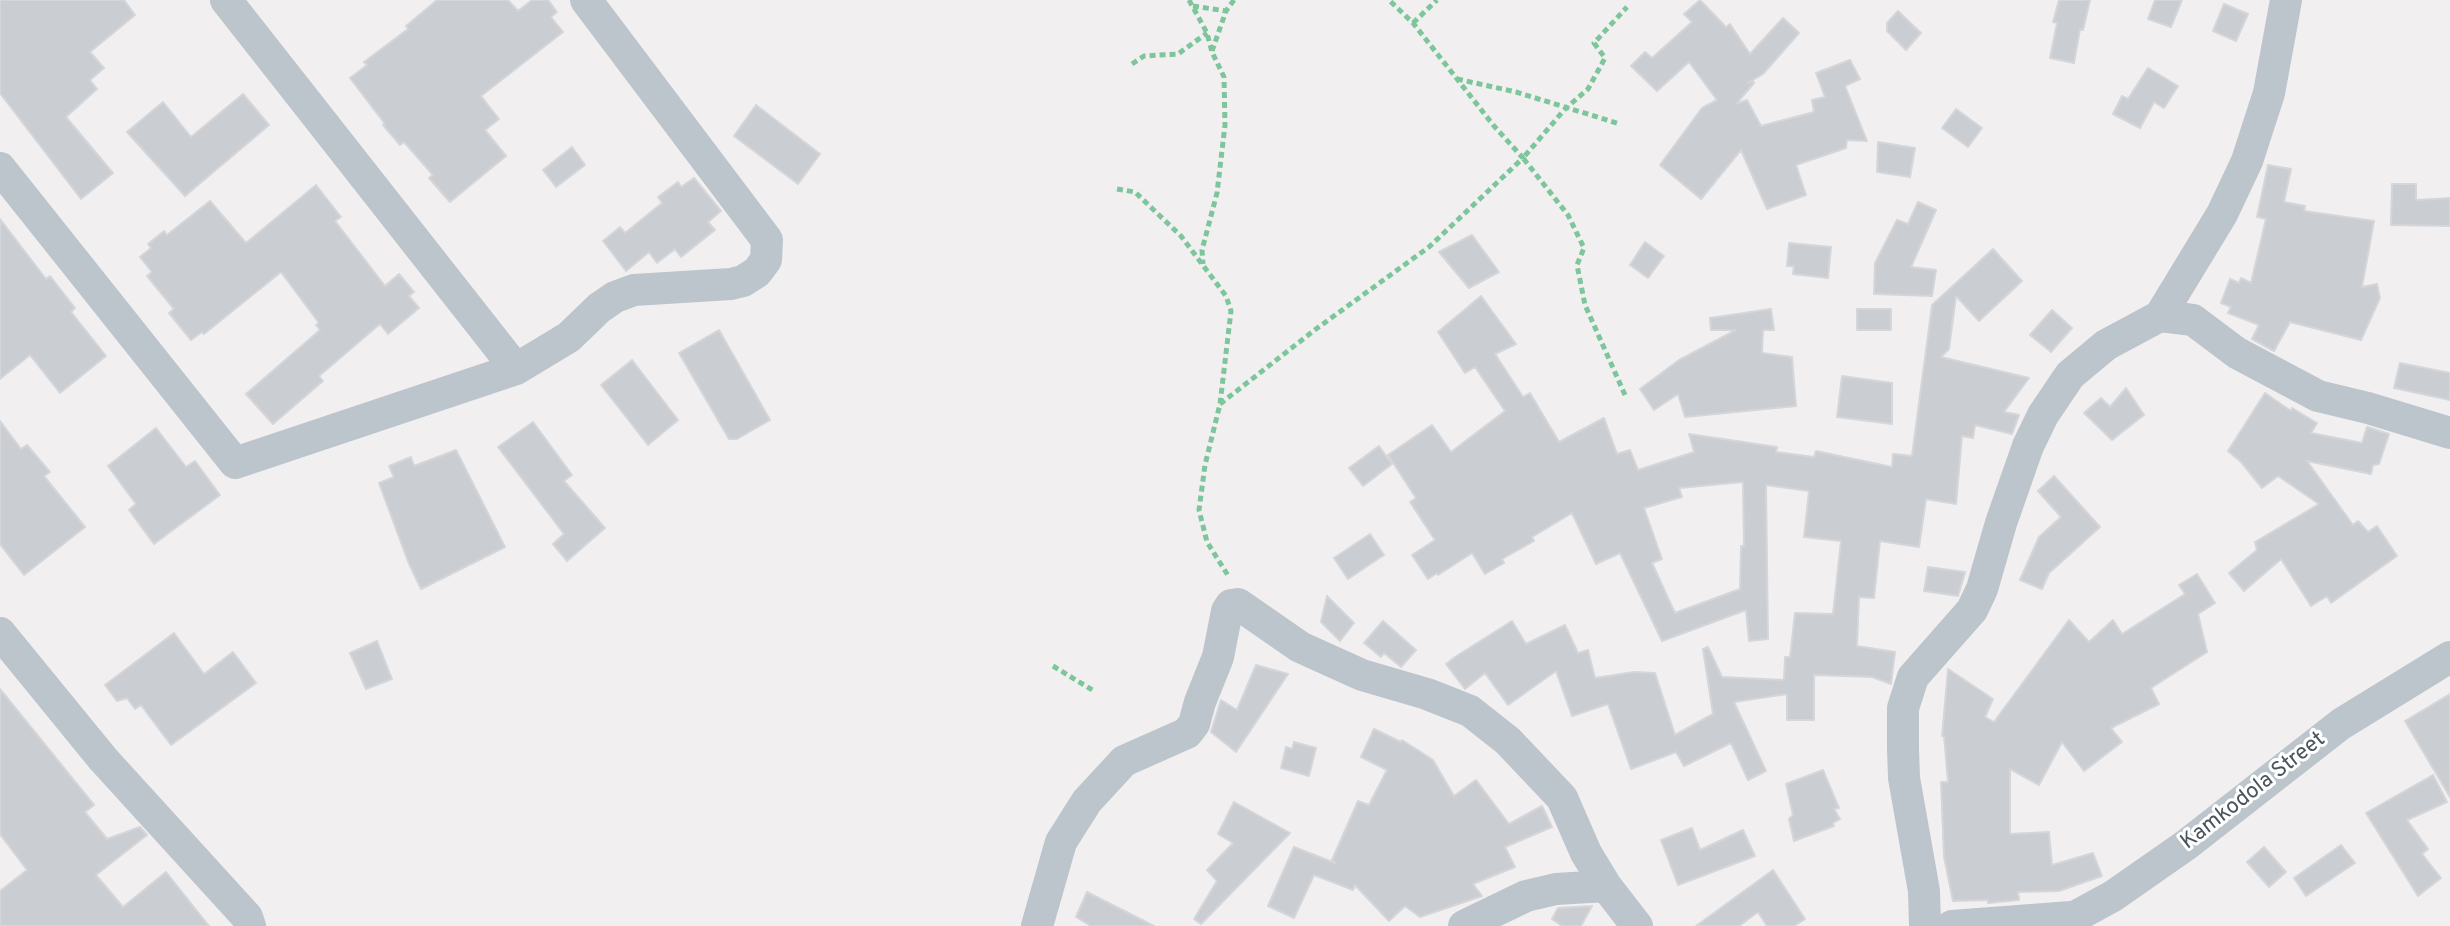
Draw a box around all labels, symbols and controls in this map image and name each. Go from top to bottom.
street label: Kamkodola Street [2177,727,2331,857]

